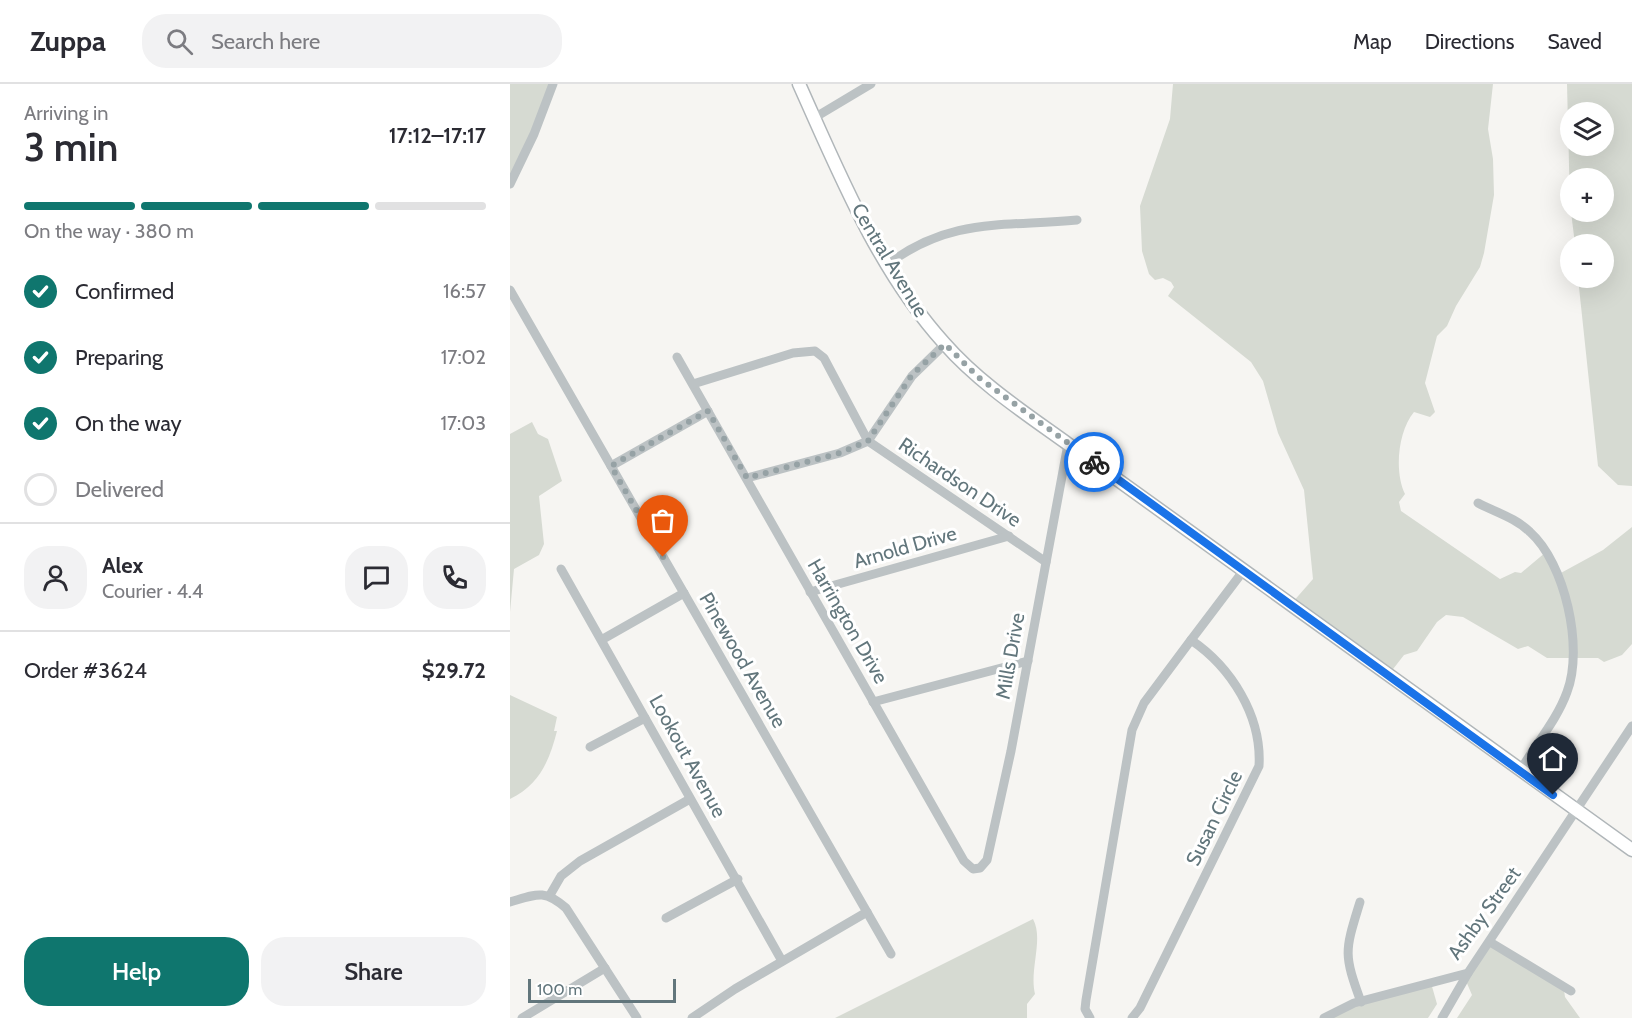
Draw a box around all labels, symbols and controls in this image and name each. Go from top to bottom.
search box [142,14,562,68]
text: Zuppa [30,24,106,58]
icon: search [163,25,196,58]
text: Search here [211,28,320,55]
text: Map [1353,29,1392,54]
text: Directions [1425,29,1514,54]
text: Saved [1547,29,1602,54]
text: Arriving in [24,101,108,125]
map controls [1560,102,1614,288]
button: layers [1560,102,1614,156]
text: 17:12–17:17 [389,122,486,149]
text: 3 min [24,123,118,171]
button: + [1560,168,1614,222]
street label: Central Avenue [847,199,933,321]
text: On the way · 380 m [24,219,194,243]
button: − [1560,234,1614,288]
icon: check [24,275,57,308]
text: Confirmed [75,278,174,305]
text: 16:57 [443,279,486,303]
icon: check [24,341,57,374]
text: Preparing [75,344,163,371]
text: 17:02 [441,345,486,369]
icon: check [24,407,57,440]
text: On the way [75,410,182,437]
text: 17:03 [440,411,486,435]
street label: Richardson Drive [894,432,1026,532]
courier [1064,432,1124,492]
icon: bike [1078,446,1111,479]
text: Delivered [75,476,164,503]
pin [637,495,688,557]
icon: bag [646,504,679,537]
street label: Arnold Drive [851,521,959,573]
button: person [24,546,87,609]
button: chat [345,546,408,609]
button: phone [423,546,486,609]
text: Alex [102,552,143,579]
street label: Harrington Drive [803,554,893,688]
text: Courier · 4.4 [102,579,203,603]
street label: Pinewood Avenue [695,588,791,732]
street label: Mills Drive [991,611,1029,701]
text: Order #3624 [24,657,147,684]
text: $29.72 [422,657,486,684]
street label: Lookout Avenue [644,690,732,822]
pin [1527,733,1578,795]
icon: home [1536,742,1569,775]
street label: Susan Circle [1181,767,1247,869]
street label: Ashby Street [1442,862,1526,964]
button: Help [24,937,249,1006]
button: Share [261,937,486,1006]
scale bar [528,976,676,1004]
text: 100 m [537,980,582,999]

